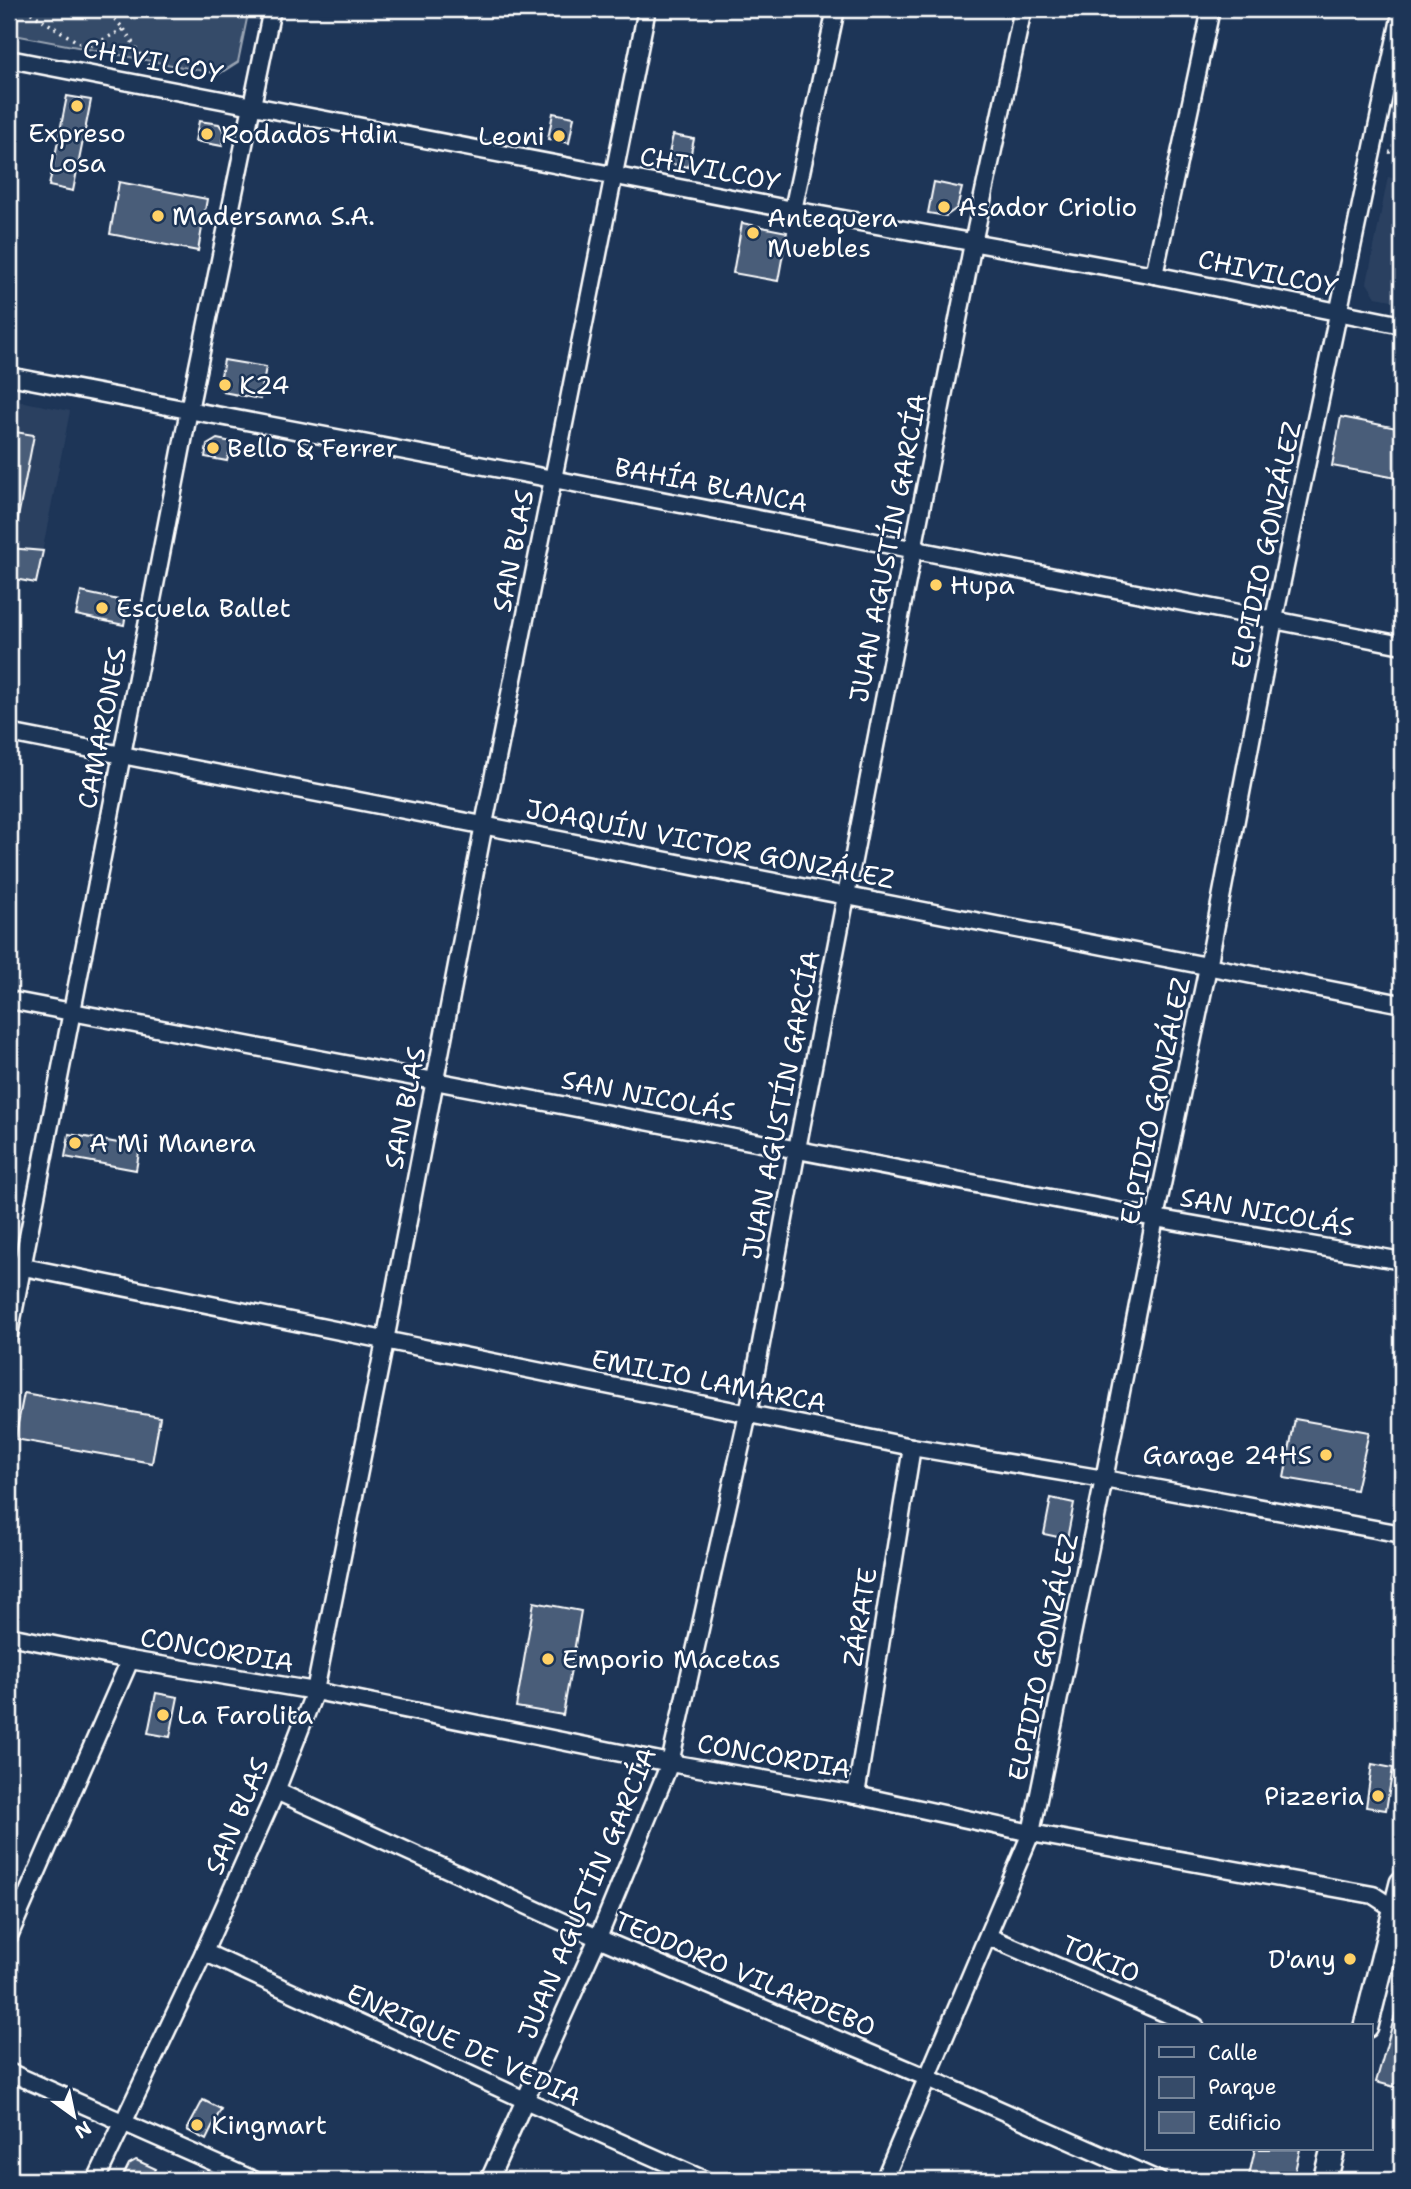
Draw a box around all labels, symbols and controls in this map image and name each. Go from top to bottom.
street label: CHIVILCOY [80,30,226,91]
marker: Expreso Losa [69,98,85,114]
place label: Expreso Losa [28,115,126,180]
place label: Rodados Hdin [221,116,398,151]
place label: Leoni [478,118,545,153]
marker: Rodados Hdin [199,126,215,142]
marker: Leoni [551,128,567,144]
street label: CHIVILCOY [637,138,783,199]
place label: Asador Criolio [958,189,1137,224]
place label: Madersama S.A. [172,198,375,233]
marker: Asador Criolio [936,199,952,215]
place label: Antequera Muebles [767,200,898,265]
marker: Madersama S.A. [150,208,166,224]
marker: Antequera Muebles [745,225,761,241]
street label: CHIVILCOY [1195,241,1342,304]
place label: K24 [239,367,290,402]
marker: K24 [217,377,233,393]
street label: JUAN AGUSTÍN GARCÍA [840,390,935,705]
street label: ELPIDIO GONZÁLEZ [1222,418,1309,672]
place label: Bello & Ferrer [227,430,398,465]
marker: Bello & Ferrer [205,440,221,456]
street label: BAHÍA BLANCA [612,449,811,520]
street label: SAN BLAS [484,487,542,615]
place label: Hupa [950,567,1015,602]
marker: Hupa [928,577,944,593]
place label: Escuela Ballet [116,590,291,625]
marker: Escuela Ballet [94,600,110,616]
street label: CAMARONES [69,644,134,812]
street label: JOAQUÍN VICTOR GONZÁLEZ [523,791,898,896]
street label: JUAN AGUSTÍN GARCÍA [733,947,828,1262]
street label: ELPIDIO GONZÁLEZ [1111,974,1198,1228]
street label: SAN BLAS [376,1044,434,1172]
street label: SAN NICOLÁS [558,1062,738,1129]
place label: A Mi Manera [89,1125,256,1160]
marker: A Mi Manera [67,1135,83,1151]
street label: SAN NICOLÁS [1177,1179,1357,1244]
street label: EMILIO LAMARCA [589,1341,829,1420]
place label: Garage 24HS [1143,1437,1312,1472]
marker: Garage 24HS [1318,1447,1334,1463]
street label: ELPIDIO GONZÁLEZ [999,1530,1086,1784]
street label: ZÁRATE [834,1565,885,1669]
street label: CONCORDIA [138,1619,297,1680]
place label: Emporio Macetas [562,1641,781,1676]
marker: Emporio Macetas [540,1651,556,1667]
place label: La Farolita [177,1697,313,1732]
marker: La Farolita [155,1707,171,1723]
street label: CONCORDIA [695,1725,854,1786]
street label: JUAN AGUSTÍN GARCÍA [509,1741,664,2044]
street label: SAN BLAS [196,1752,277,1880]
place label: Pizzeria [1264,1778,1364,1813]
marker: Pizzeria [1370,1788,1386,1804]
street label: TEODORO VILARDEBO [609,1903,881,2044]
street label: TOKIO [1057,1926,1146,1991]
place label: D'any [1268,1941,1336,1976]
marker: D'any [1342,1951,1358,1967]
street label: ENRIQUE DE VEDIA [341,1975,587,2114]
legend [1145,2024,1372,2150]
text: Calle [1208,2039,1258,2067]
text: Parque [1208,2073,1277,2101]
north arrow [38,2080,108,2150]
place label: Kingmart [211,2107,327,2142]
text: Edificio [1208,2109,1281,2137]
text: N [70,2115,96,2144]
marker: Kingmart [189,2117,205,2133]

